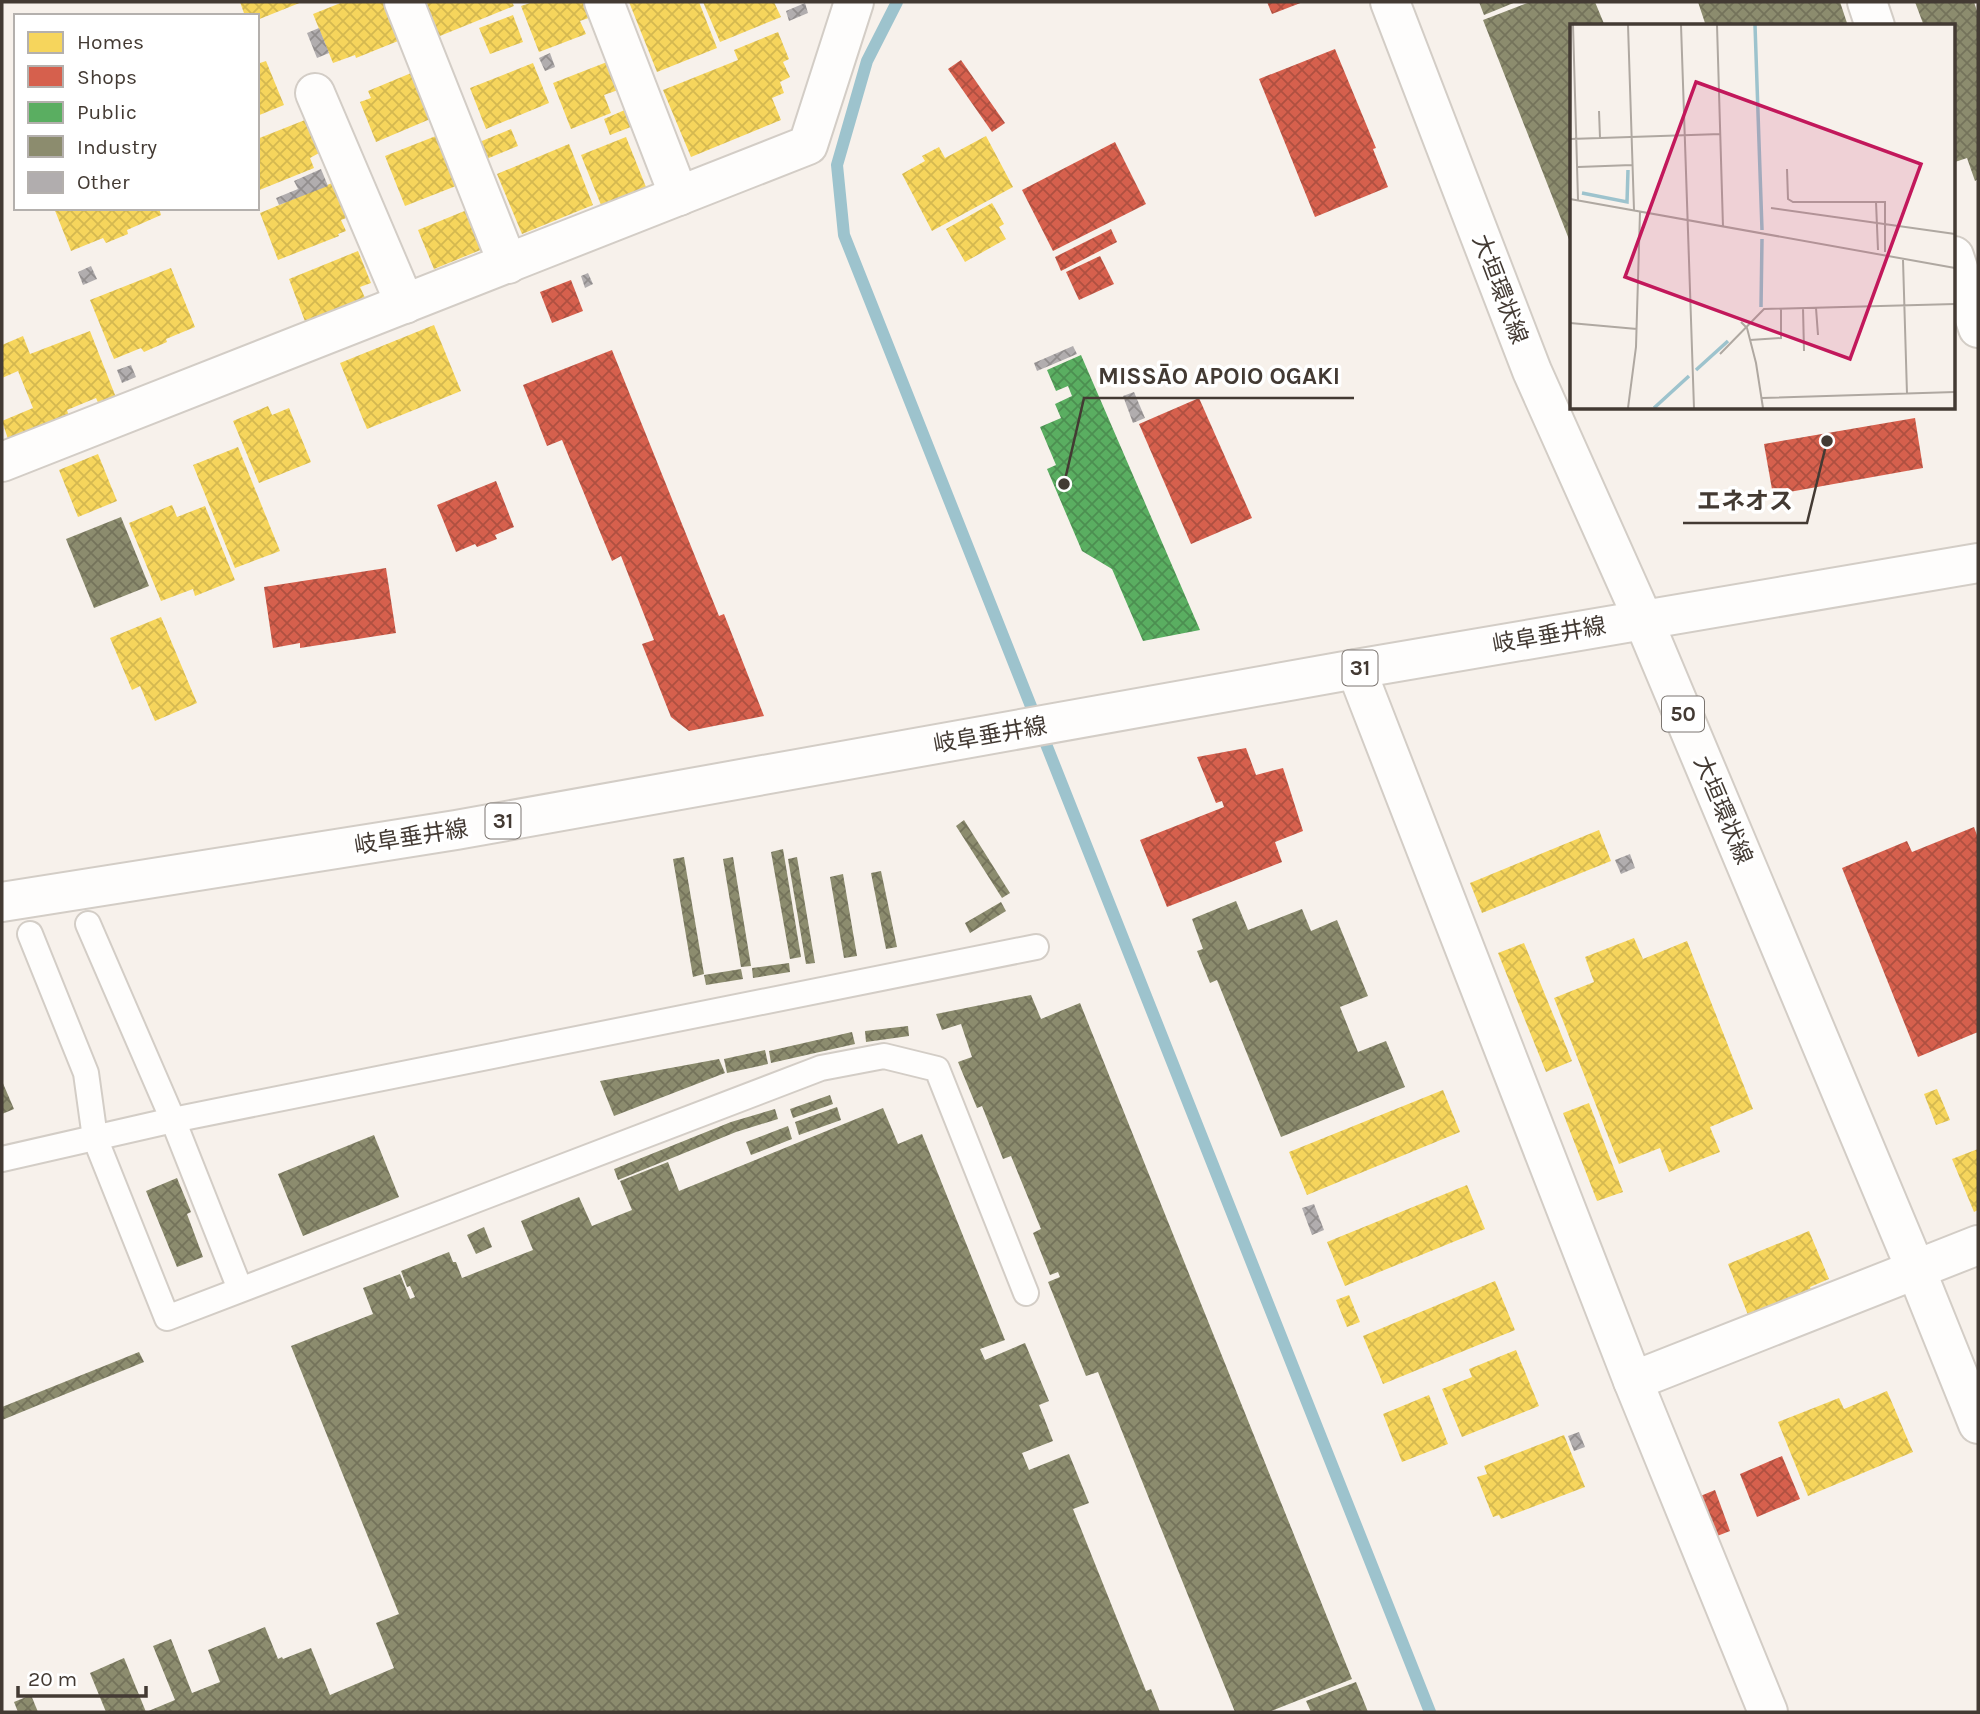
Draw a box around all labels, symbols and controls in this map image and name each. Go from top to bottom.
legend [14,14,259,210]
inset map [1570,24,1955,410]
text: Homes [77,30,144,54]
text: Shops [77,65,137,89]
text: Public [77,100,137,124]
text: Industry [77,135,157,159]
text: Other [77,170,130,194]
street label: 大垣環状線 [1467,230,1533,348]
callout: MISSĀO APOIO OGAKI [1084,353,1354,398]
text: MISSĀO APOIO OGAKI [1098,362,1340,390]
callout: エネオス [1683,478,1807,523]
text: エネオス [1697,487,1793,515]
street label: 岐阜垂井線 [1490,612,1608,658]
road number: 31 [1342,650,1378,686]
road number: 50 [1662,696,1704,732]
street label: 岐阜垂井線 [931,712,1049,758]
street label: 大垣環状線 [1688,752,1758,868]
road number: 31 [486,804,520,838]
street label: 岐阜垂井線 [352,815,470,859]
scale bar [18,1654,145,1698]
text: 20 m [28,1667,77,1691]

